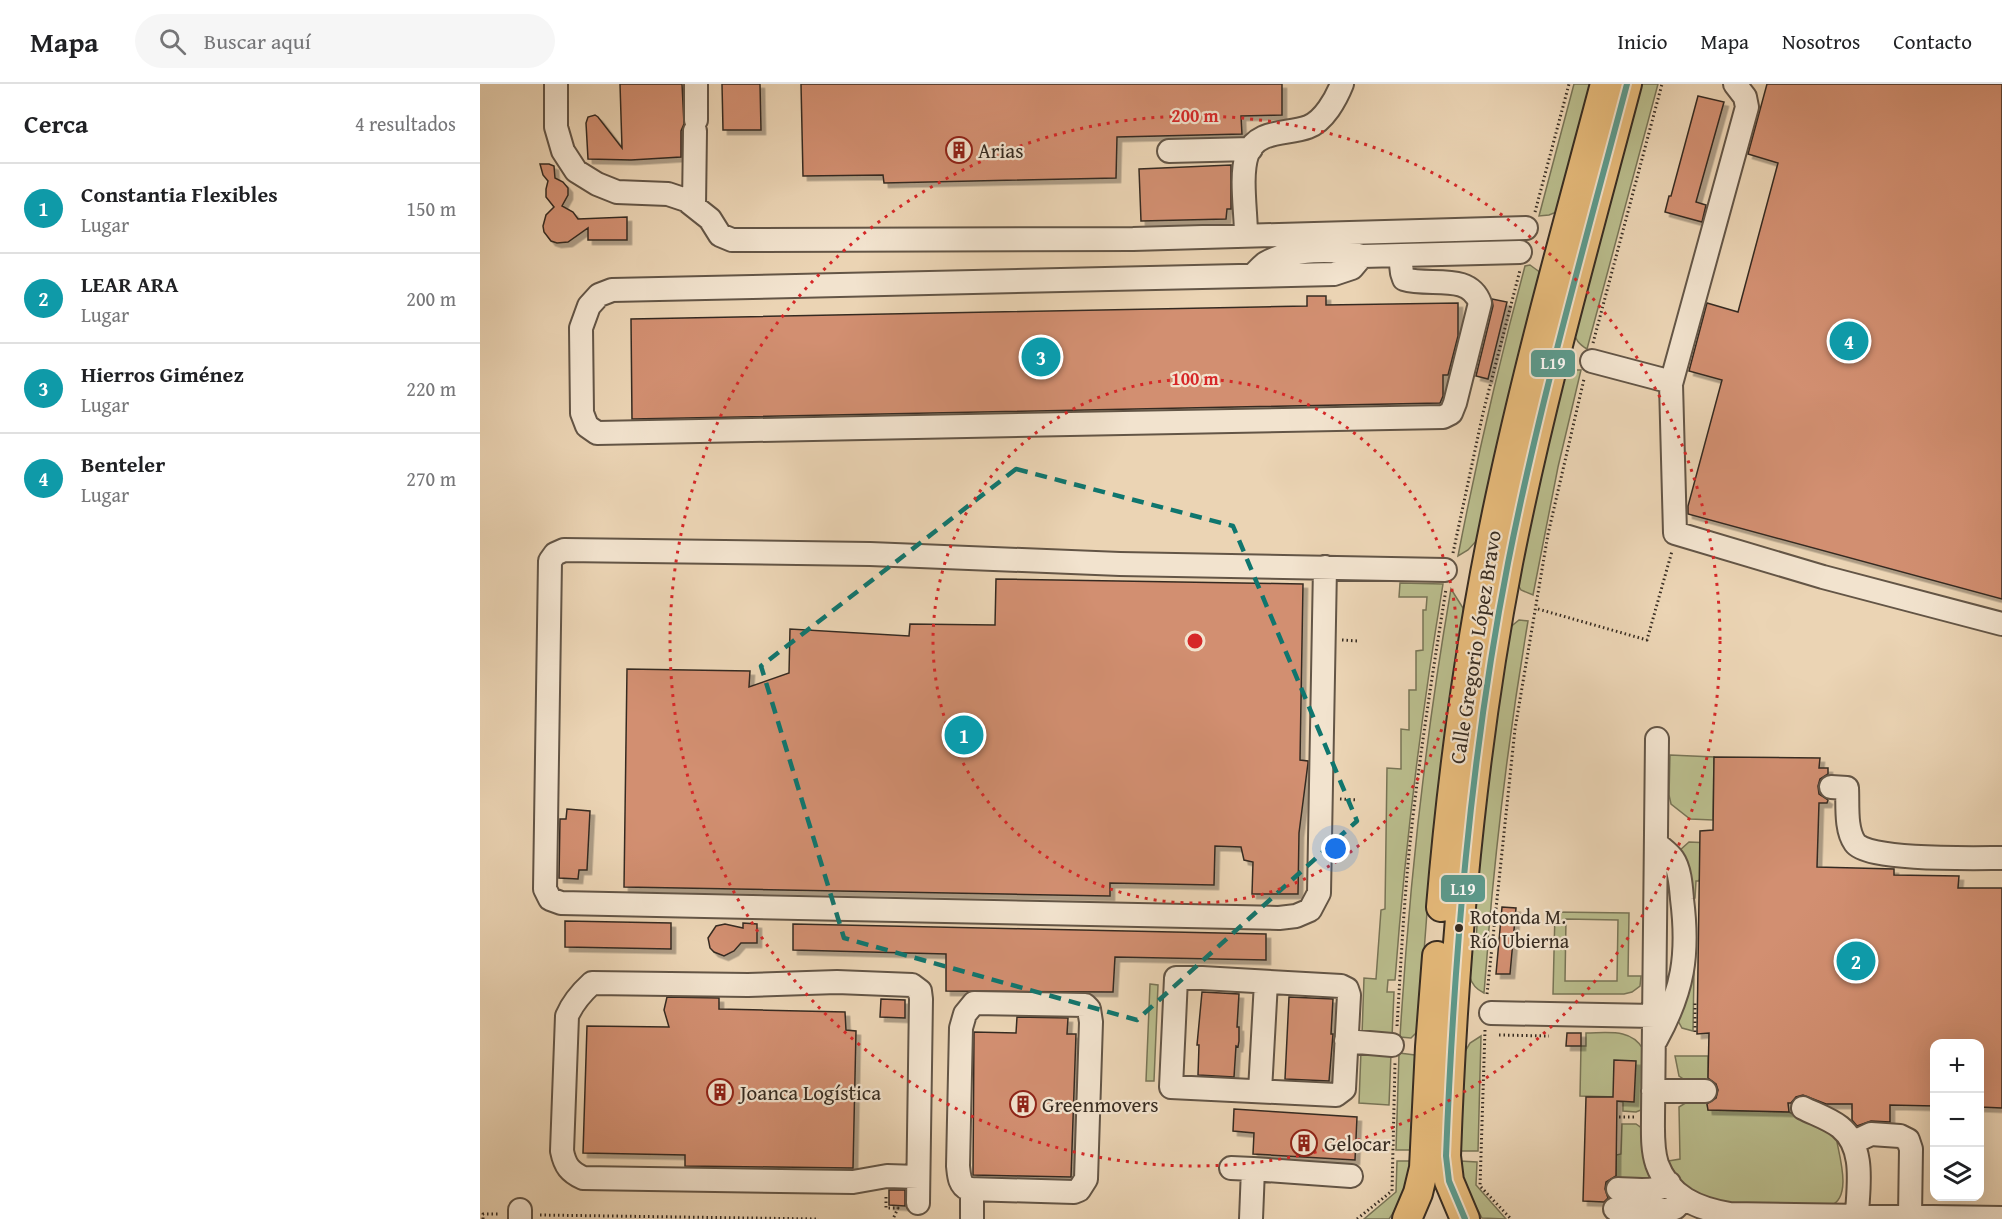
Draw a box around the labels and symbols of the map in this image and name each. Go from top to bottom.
text: 200 m [1171,102,1219,129]
building icon: Arias [944,135,974,165]
place label: Arias [978,135,1024,166]
pin: 4 [1830,318,1868,364]
pin: 3 [1022,334,1060,380]
line badge: L19 [1530,349,1576,378]
text: L19 [1541,351,1565,375]
text: 100 m [1171,365,1219,392]
street label: Calle Gregorio López Bravo [1441,528,1509,766]
centre of rings [1185,631,1205,651]
pin: 1 [944,712,984,758]
your location [1321,834,1350,863]
line badge: L19 [1440,874,1486,903]
text: L19 [1451,877,1475,901]
place label: Rotonda M. Río Ubierna [1470,902,1570,955]
marker: Rotonda M. Río Ubierna [1453,922,1465,934]
pin: 2 [1836,938,1876,984]
building icon: Joanca Logística [705,1077,735,1107]
place label: Joanca Logística [737,1077,881,1108]
building icon: Greenmovers [1008,1089,1038,1119]
place label: Greenmovers [1042,1089,1158,1120]
building icon: Gelocar [1289,1128,1319,1158]
place label: Gelocar [1324,1128,1391,1159]

